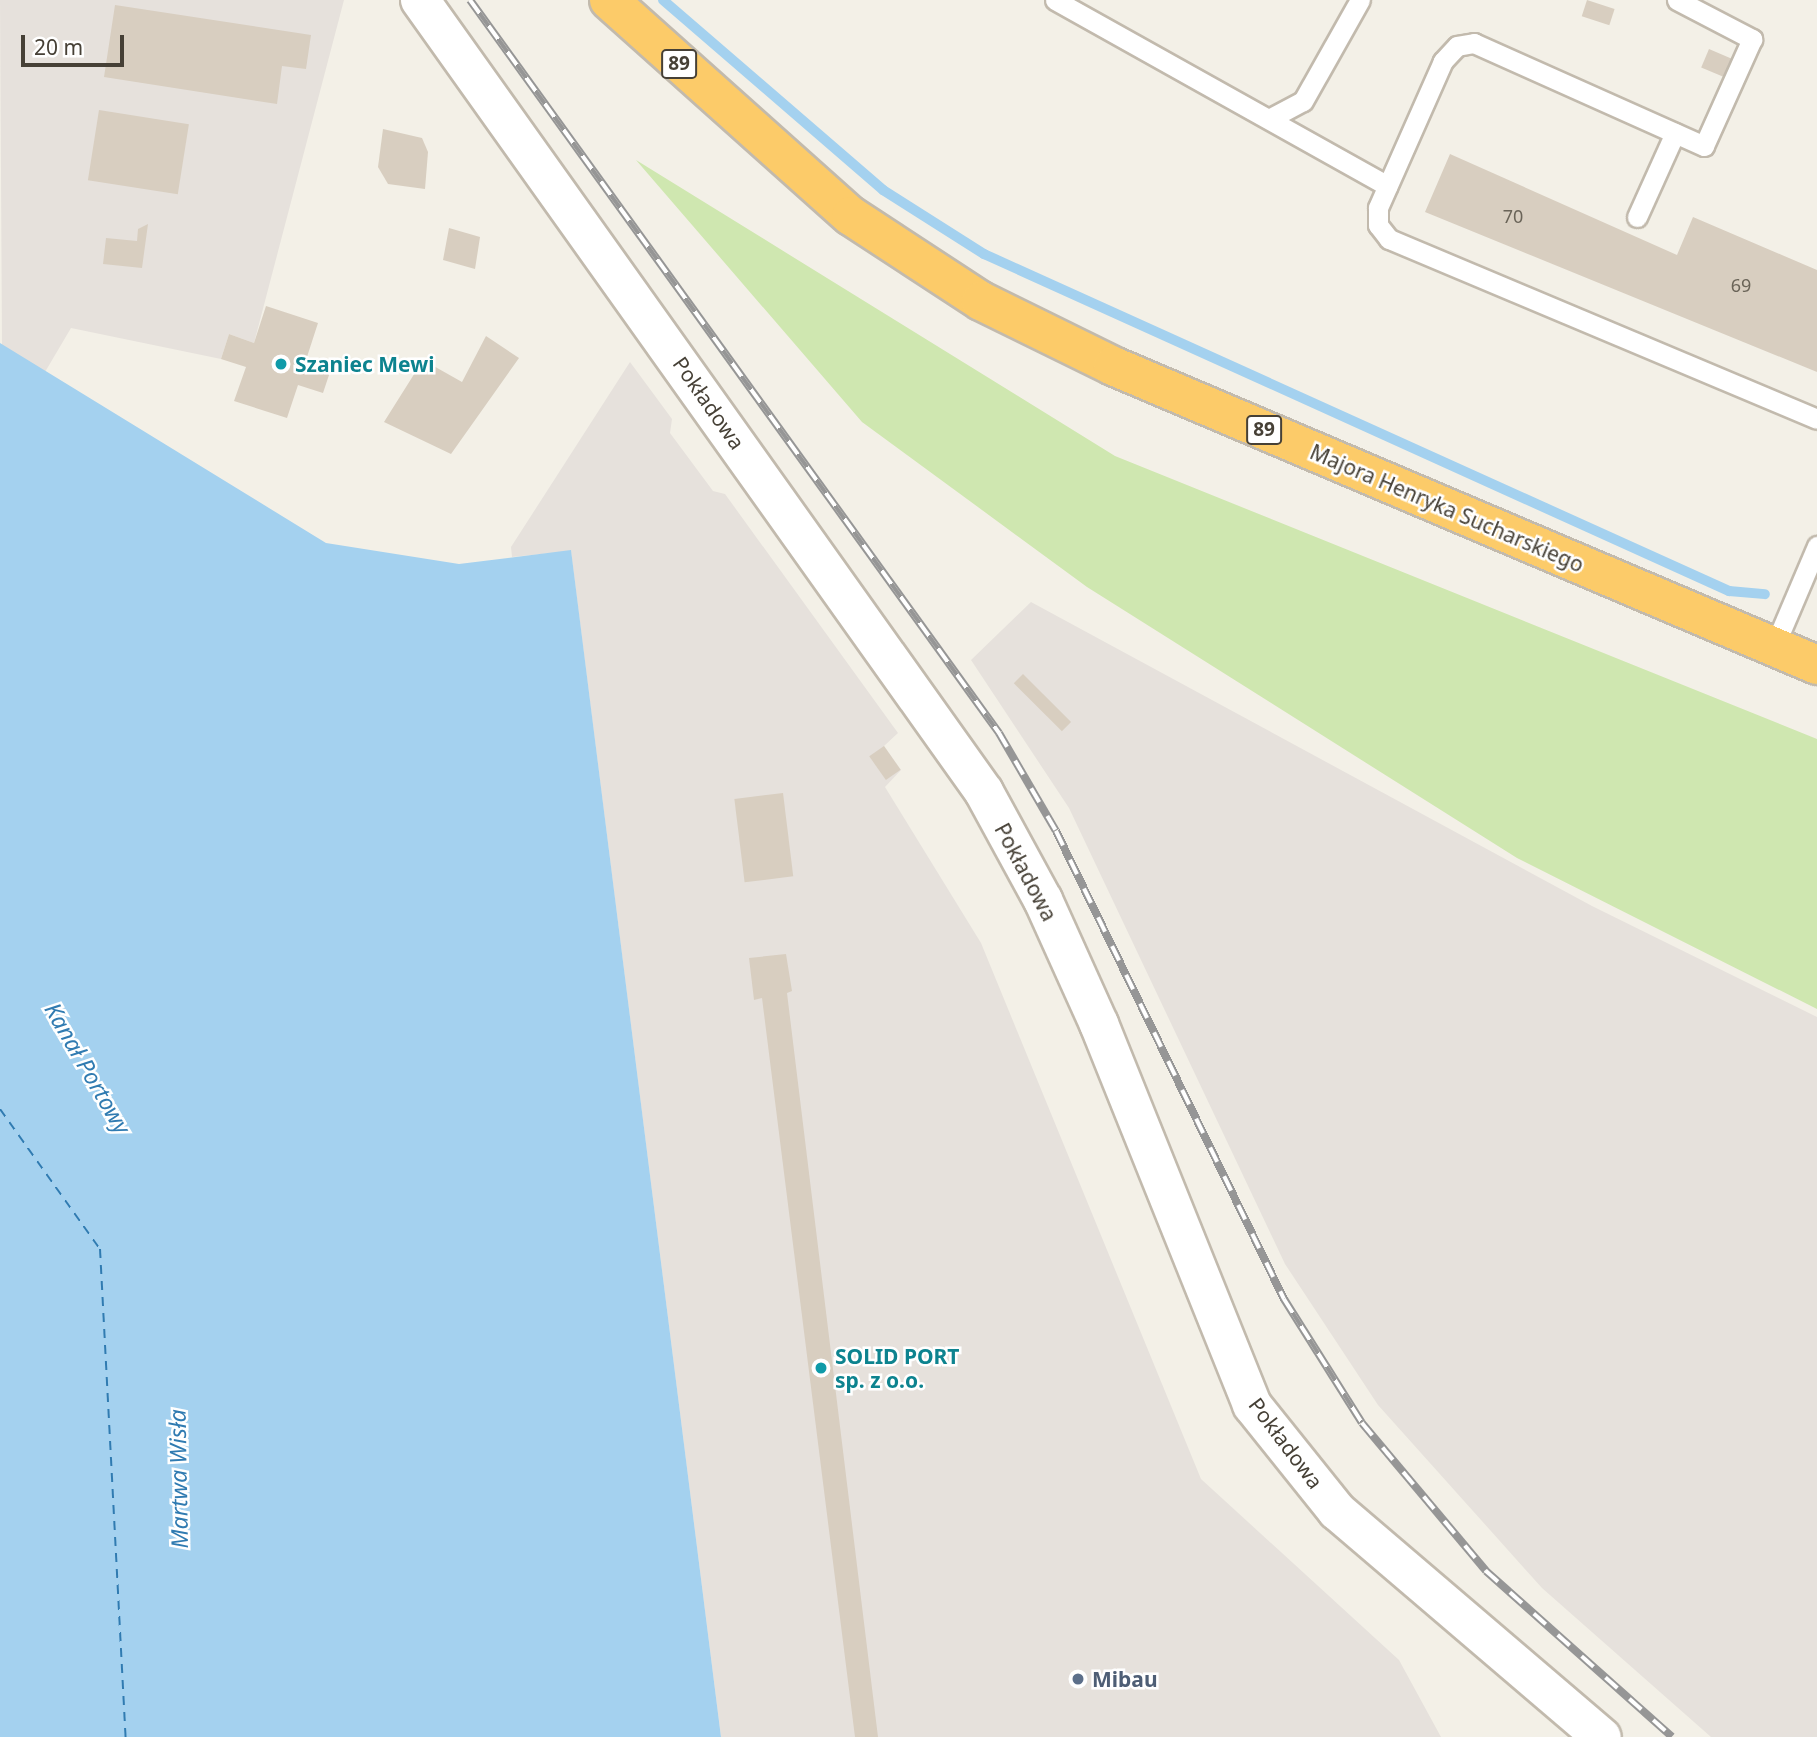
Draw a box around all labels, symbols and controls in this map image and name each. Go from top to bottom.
scale bar [24,21,128,65]
text: 20 m [34,33,83,61]
road number: 89 [660,48,698,80]
house number: 70 [1503,205,1523,227]
house number: 69 [1731,274,1751,296]
place label: Szaniec Mewi [295,351,434,377]
street label: Pokładowa [668,352,750,454]
marker: Szaniec Mewi [273,356,289,372]
road number: 89 [1245,414,1283,446]
street label: Majora Henryka Sucharskiego [1306,439,1588,577]
street label: Pokładowa [990,819,1062,925]
water label: Kanał Portowy [39,997,137,1139]
place label: SOLID PORT sp. z o.o. [835,1343,959,1393]
marker: SOLID PORT sp. z o.o. [813,1360,829,1376]
street label: Pokładowa [1244,1393,1328,1493]
water label: Martwa Wisła [163,1409,193,1549]
place label: Mibau [1092,1666,1158,1692]
marker: Mibau [1070,1671,1086,1687]

